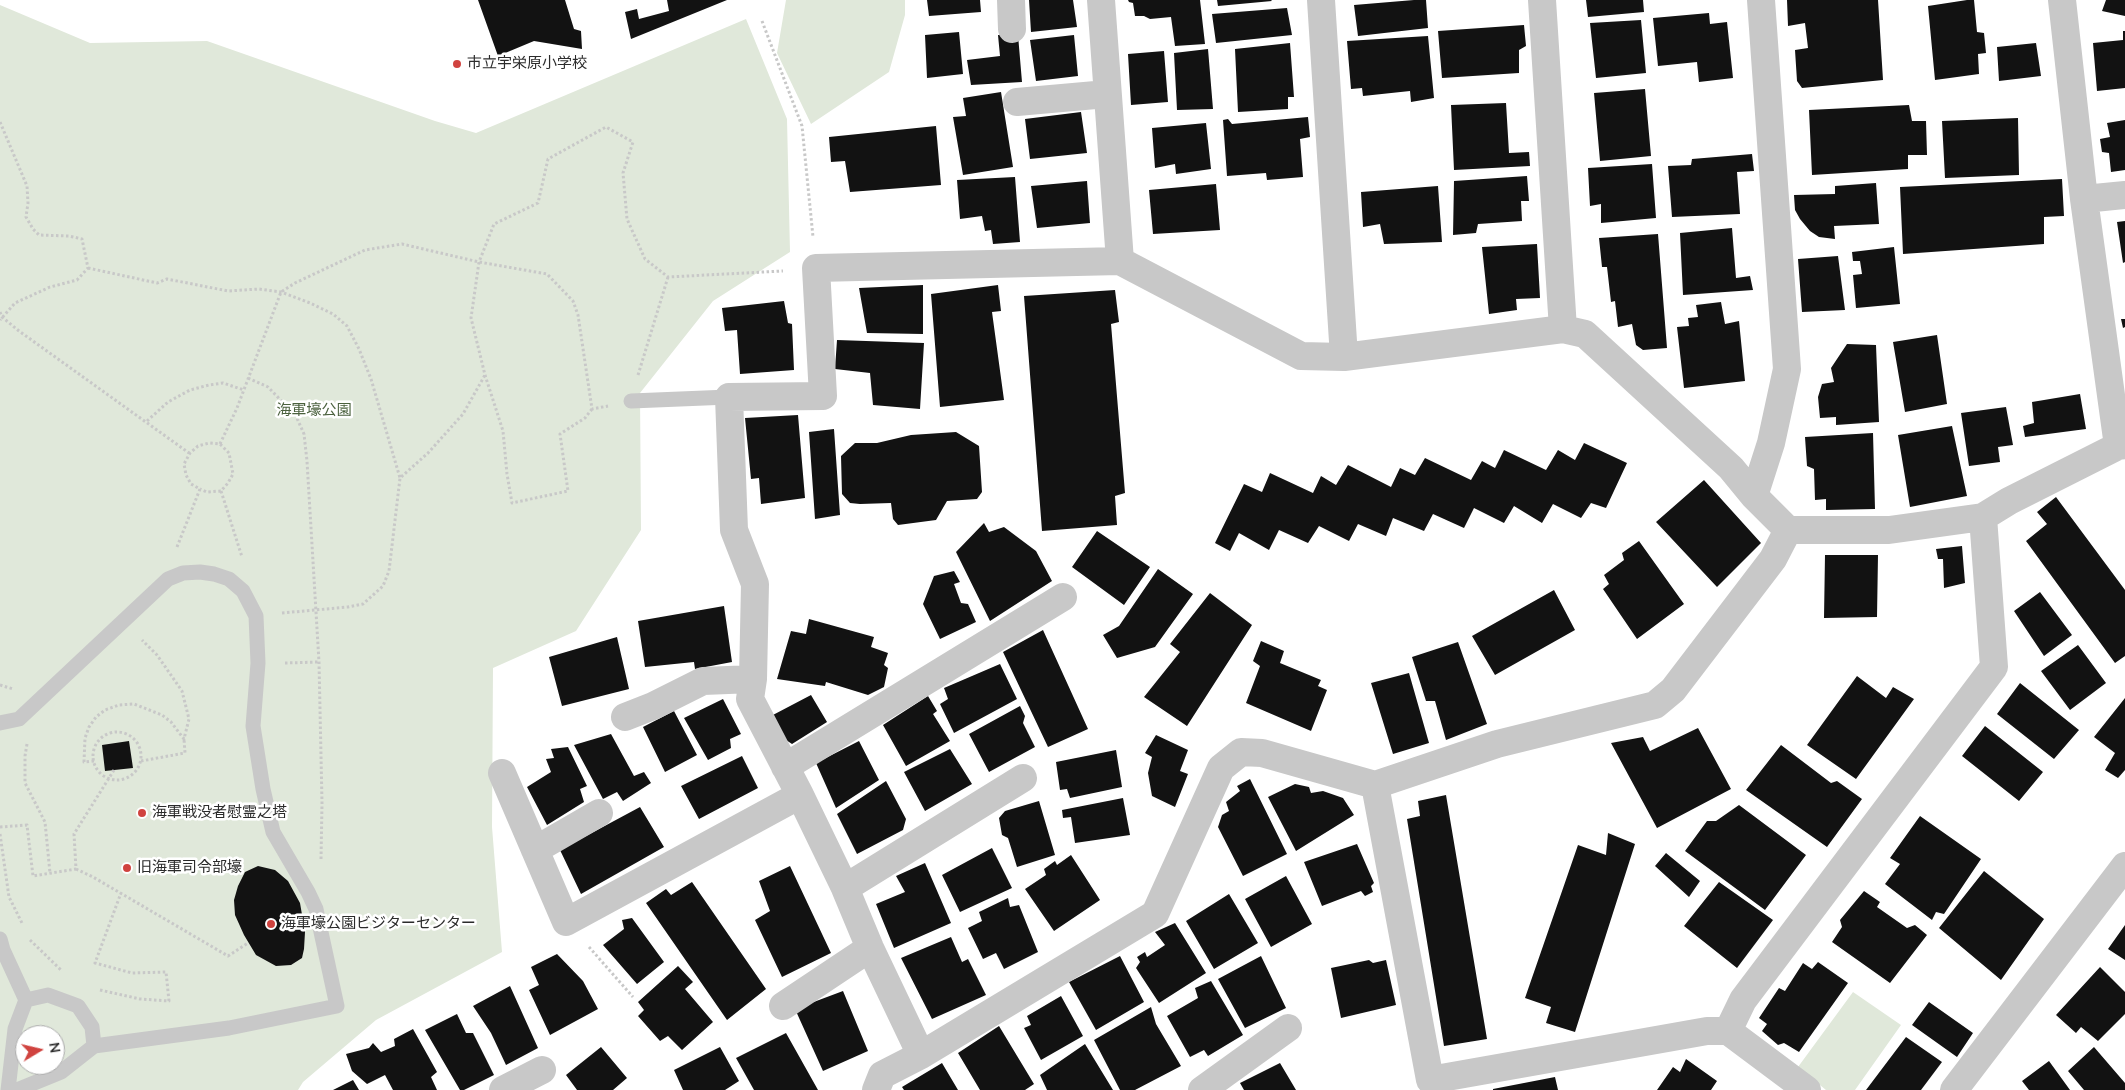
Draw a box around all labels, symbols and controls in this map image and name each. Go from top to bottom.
place label: 市立宇栄原小学校 [467,55,587,73]
marker: 市立宇栄原小学校 [451,58,463,70]
park label: 海軍壕公園 [277,402,351,420]
place label: 海軍戦没者慰霊之塔 [152,804,287,822]
marker: 海軍戦没者慰霊之塔 [136,807,148,819]
place label: 旧海軍司令部壕 [137,859,242,877]
marker: 旧海軍司令部壕 [121,862,133,874]
place label: 海軍壕公園ビジターセンター [281,915,476,933]
marker: 海軍壕公園ビジターセンター [265,918,277,930]
north arrow [15,1025,65,1075]
text: N [44,1041,65,1054]

